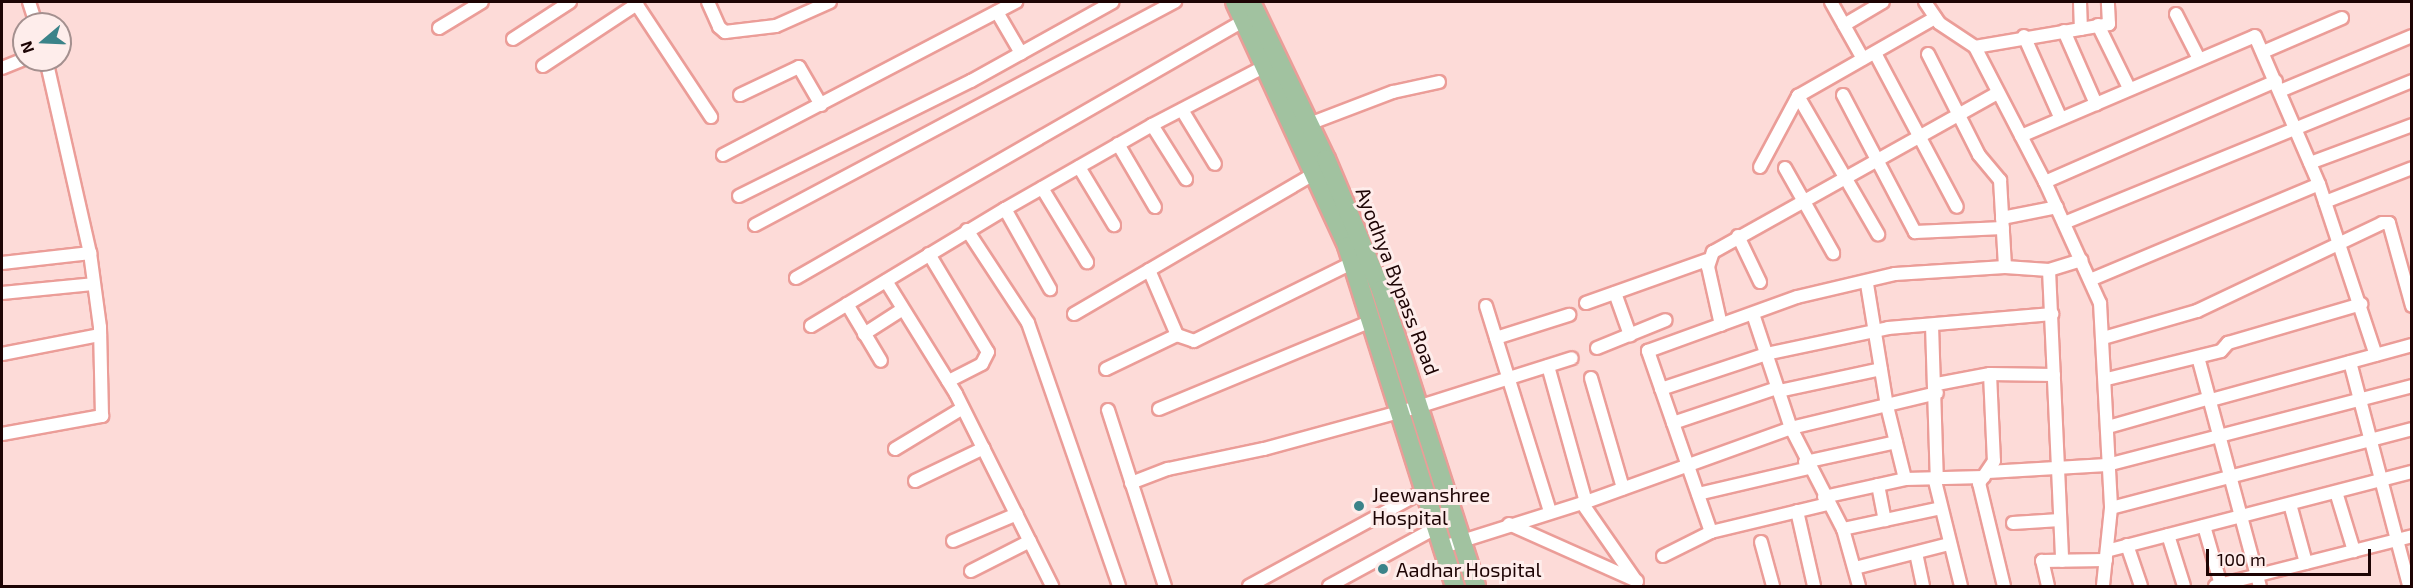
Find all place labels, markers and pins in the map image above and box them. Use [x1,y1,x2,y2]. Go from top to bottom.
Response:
place label: Jeewanshree Hospital [1372,482,1490,529]
marker: Jeewanshree Hospital [1350,497,1368,515]
place label: Aadhar Hospital [1396,557,1542,581]
marker: Aadhar Hospital [1374,560,1392,578]

